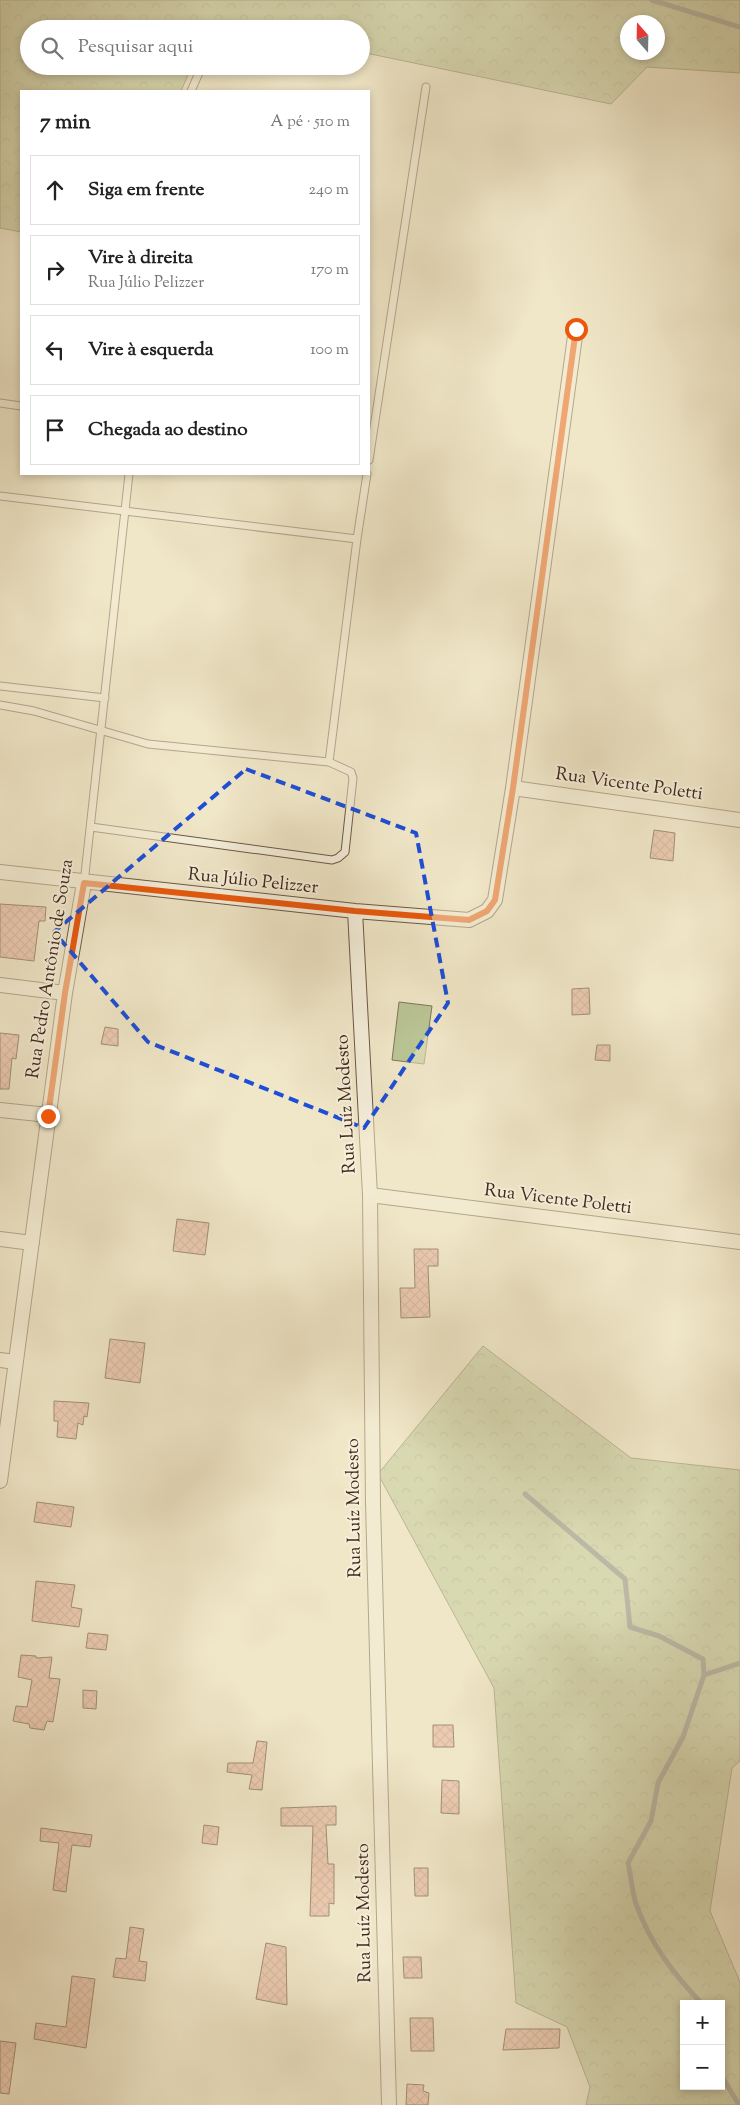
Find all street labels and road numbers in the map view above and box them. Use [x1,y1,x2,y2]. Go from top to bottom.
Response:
street label: Rua Vicente Poletti [554,762,704,808]
street label: Rua Pedro Antônio de Souza [21,857,81,1081]
street label: Rua Júlio Pelizzer [187,862,320,902]
street label: Rua Luíz Modesto [330,1034,364,1174]
street label: Rua Vicente Poletti [483,1178,633,1222]
street label: Rua Luíz Modesto [341,1438,369,1578]
street label: Rua Luíz Modesto [351,1843,379,1983]

